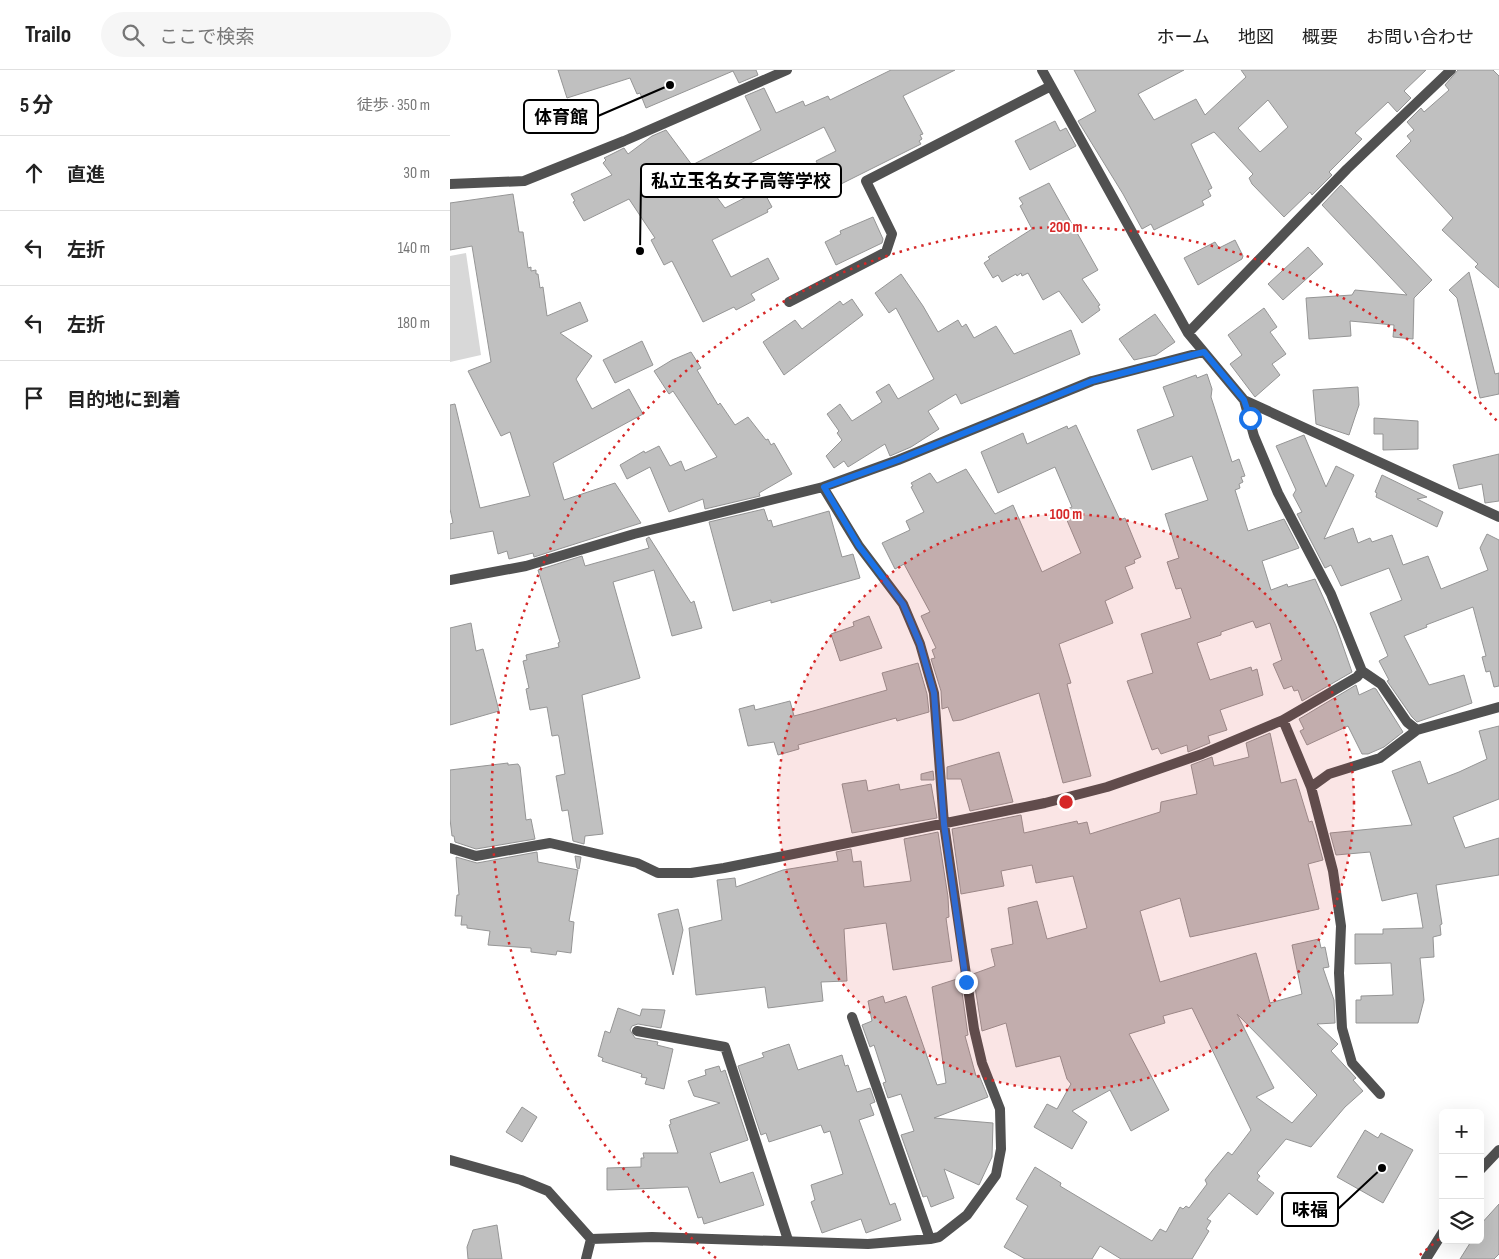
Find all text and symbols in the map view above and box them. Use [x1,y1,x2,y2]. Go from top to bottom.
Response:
search box [101,12,451,57]
text: Trailo [25,20,71,49]
icon: search [119,21,147,49]
text: ここで検索 [159,26,254,49]
text: ホーム [1157,27,1210,48]
text: 地図 [1238,27,1274,48]
text: 概要 [1302,27,1338,48]
text: お問い合わせ [1366,27,1474,48]
text: 5 分 [20,93,54,118]
text: 徒歩 · 350 m [357,96,430,115]
callout: 体育館 [524,100,598,133]
text: 体育館 [534,107,588,128]
icon: ahead [20,159,48,187]
text: 直進 [67,164,105,187]
text: 30 m [403,164,430,183]
callout: 私立玉名女子高等学校 [641,164,841,197]
text: 私立玉名女子高等学校 [651,171,831,192]
text: 200 m [1049,218,1083,237]
icon: left [20,234,48,262]
text: 左折 [67,239,105,262]
text: 140 m [398,239,430,258]
icon: left [20,309,48,337]
text: 左折 [67,314,105,337]
text: 180 m [397,314,430,333]
icon: arrive [20,384,48,412]
text: 目的地に到着 [67,389,181,412]
route start [1239,407,1262,430]
text: 100 m [1050,505,1082,524]
centre of rings [1057,793,1075,811]
route end [955,971,978,994]
map controls [1439,1109,1484,1244]
button: + [1439,1109,1484,1154]
button: − [1439,1154,1484,1199]
callout: 味福 [1282,1193,1338,1226]
button: layers [1439,1199,1484,1244]
text: 味福 [1292,1200,1328,1221]

